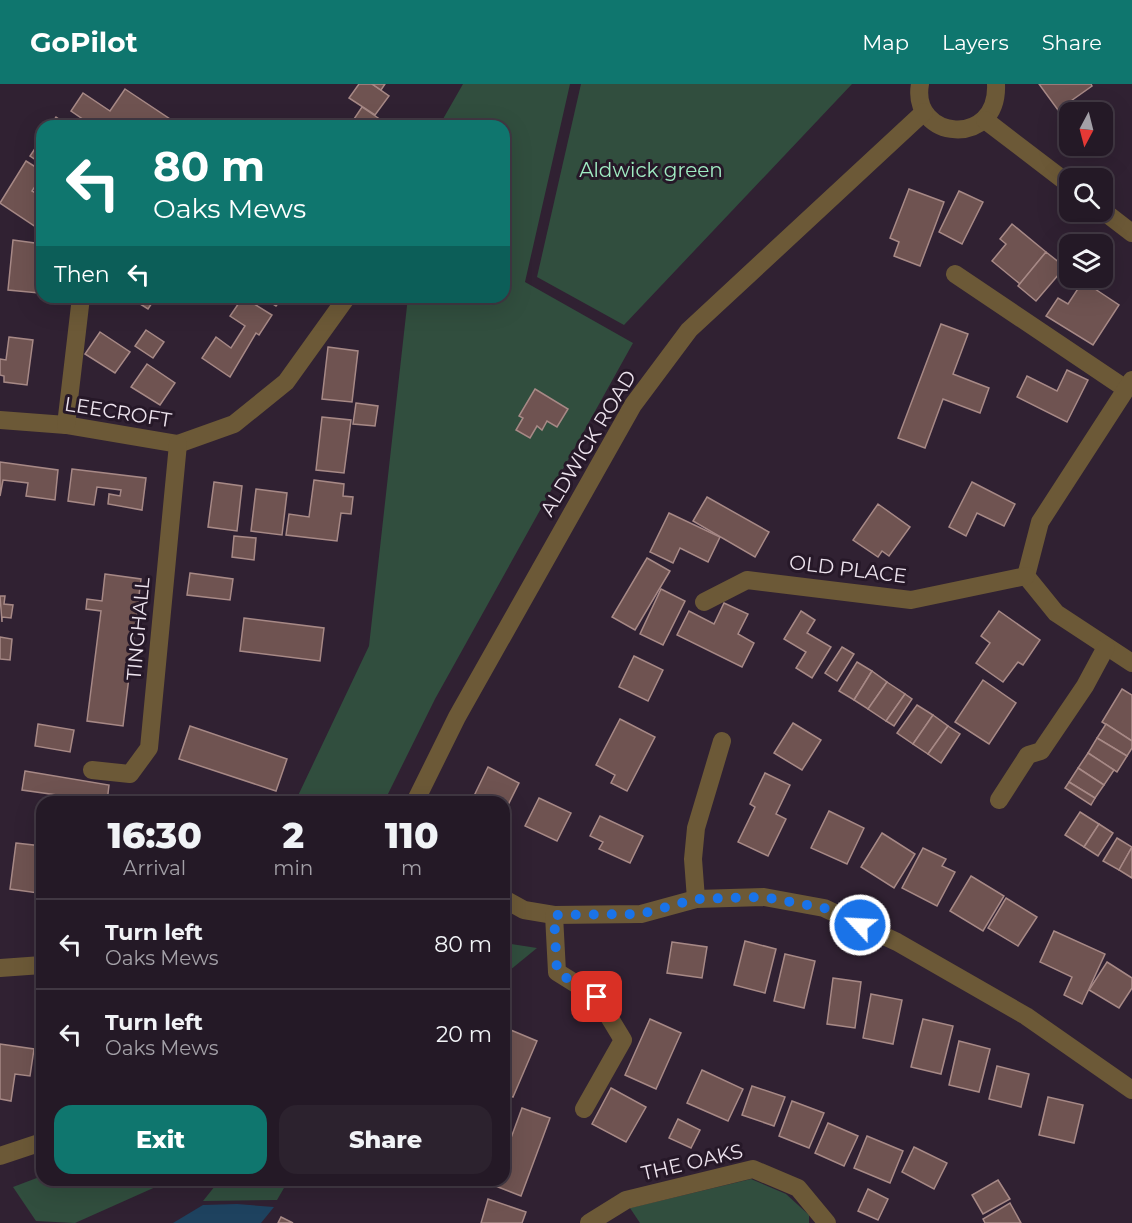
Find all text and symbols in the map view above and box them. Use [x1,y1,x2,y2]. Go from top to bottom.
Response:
text: GoPilot [30,25,138,59]
text: Map [862,30,909,55]
text: Layers [942,30,1009,55]
text: Share [1042,30,1102,55]
north arrow [1059,102,1113,156]
map controls [1059,102,1113,288]
text: 80 m [153,140,265,192]
icon: left [54,144,132,222]
park label: Aldwick green [579,158,723,182]
button: search [1059,168,1113,222]
text: Oaks Mews [153,192,306,225]
button: layers [1059,234,1113,288]
icon: left [122,258,155,291]
text: Then [54,261,110,288]
street label: ALDWICK ROAD [535,366,641,520]
street label: LEECROFT [63,392,174,432]
street label: OLD PLACE [788,550,908,588]
street label: TINGHALL [122,576,154,682]
text: 16:30 [107,813,202,857]
text: 2 [283,813,304,857]
text: 110 [385,813,439,857]
text: Arrival [123,856,186,880]
text: min [273,856,313,880]
text: m [401,856,422,880]
position arrow [828,893,892,957]
text: Turn left [105,919,203,946]
icon: left [54,928,87,961]
text: 80 m [434,931,492,958]
text: Oaks Mews [105,946,218,970]
pin [571,971,622,1022]
icon: arrive [580,980,613,1013]
text: Turn left [105,1009,203,1036]
icon: left [54,1018,87,1051]
text: 20 m [436,1021,492,1048]
text: Oaks Mews [105,1036,218,1060]
button: Exit [54,1105,267,1174]
button: Share [279,1105,492,1174]
street label: THE OAKS [639,1139,745,1185]

